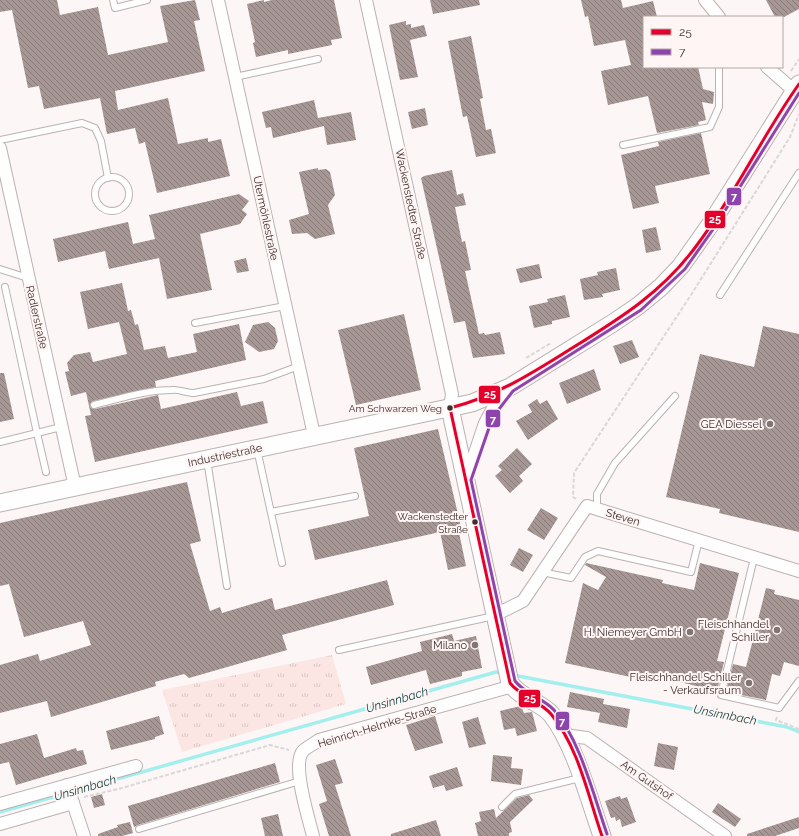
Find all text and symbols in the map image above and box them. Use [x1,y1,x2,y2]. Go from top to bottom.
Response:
legend [643,16,783,68]
text: 25 [679,25,692,39]
text: 7 [679,45,686,59]
street label: Wackenstedter Straße [392,148,429,261]
street label: Utermöhlestraße [250,175,281,262]
line badge: 7 [726,187,742,206]
text: 7 [731,190,738,203]
line badge: 25 [704,210,726,229]
text: 25 [709,213,721,226]
street label: Radlerstraße [23,284,50,351]
line badge: 25 [478,385,501,404]
text: 25 [484,388,496,401]
place label: Am Schwarzen Weg [349,403,442,414]
marker: Am Schwarzen Weg [445,403,455,413]
line badge: 7 [485,409,501,428]
text: 7 [490,413,497,426]
place label: GEA Diessel [701,418,762,431]
marker: GEA Diessel [765,419,775,429]
street label: Industriestraße [187,441,264,470]
street label: Steven [604,506,641,529]
place label: Wackenstedter Straße [398,511,468,535]
marker: Wackenstedter Straße [470,517,480,527]
place label: Fleischhandel Schiller [698,618,769,644]
marker: Fleischhandel Schiller [772,625,782,635]
place label: H. Niemeyer GmbH [584,626,682,639]
marker: H. Niemeyer GmbH [685,627,695,637]
place label: Milano [433,639,467,652]
marker: Milano [470,640,480,650]
place label: Fleischhandel Schiller - Verkaufsraum [629,671,741,697]
marker: Fleischhandel Schiller - Verkaufsraum [744,678,754,688]
water label: Unsinnbach [364,684,430,716]
line badge: 25 [518,689,541,708]
text: 25 [524,692,536,705]
street label: Heinrich-Helmke-Straße [316,702,439,751]
water label: Unsinnbach [692,702,758,728]
line badge: 7 [555,711,570,731]
text: 7 [559,715,566,728]
street label: Am Gutshof [618,758,675,803]
water label: Unsinnbach [52,772,118,804]

